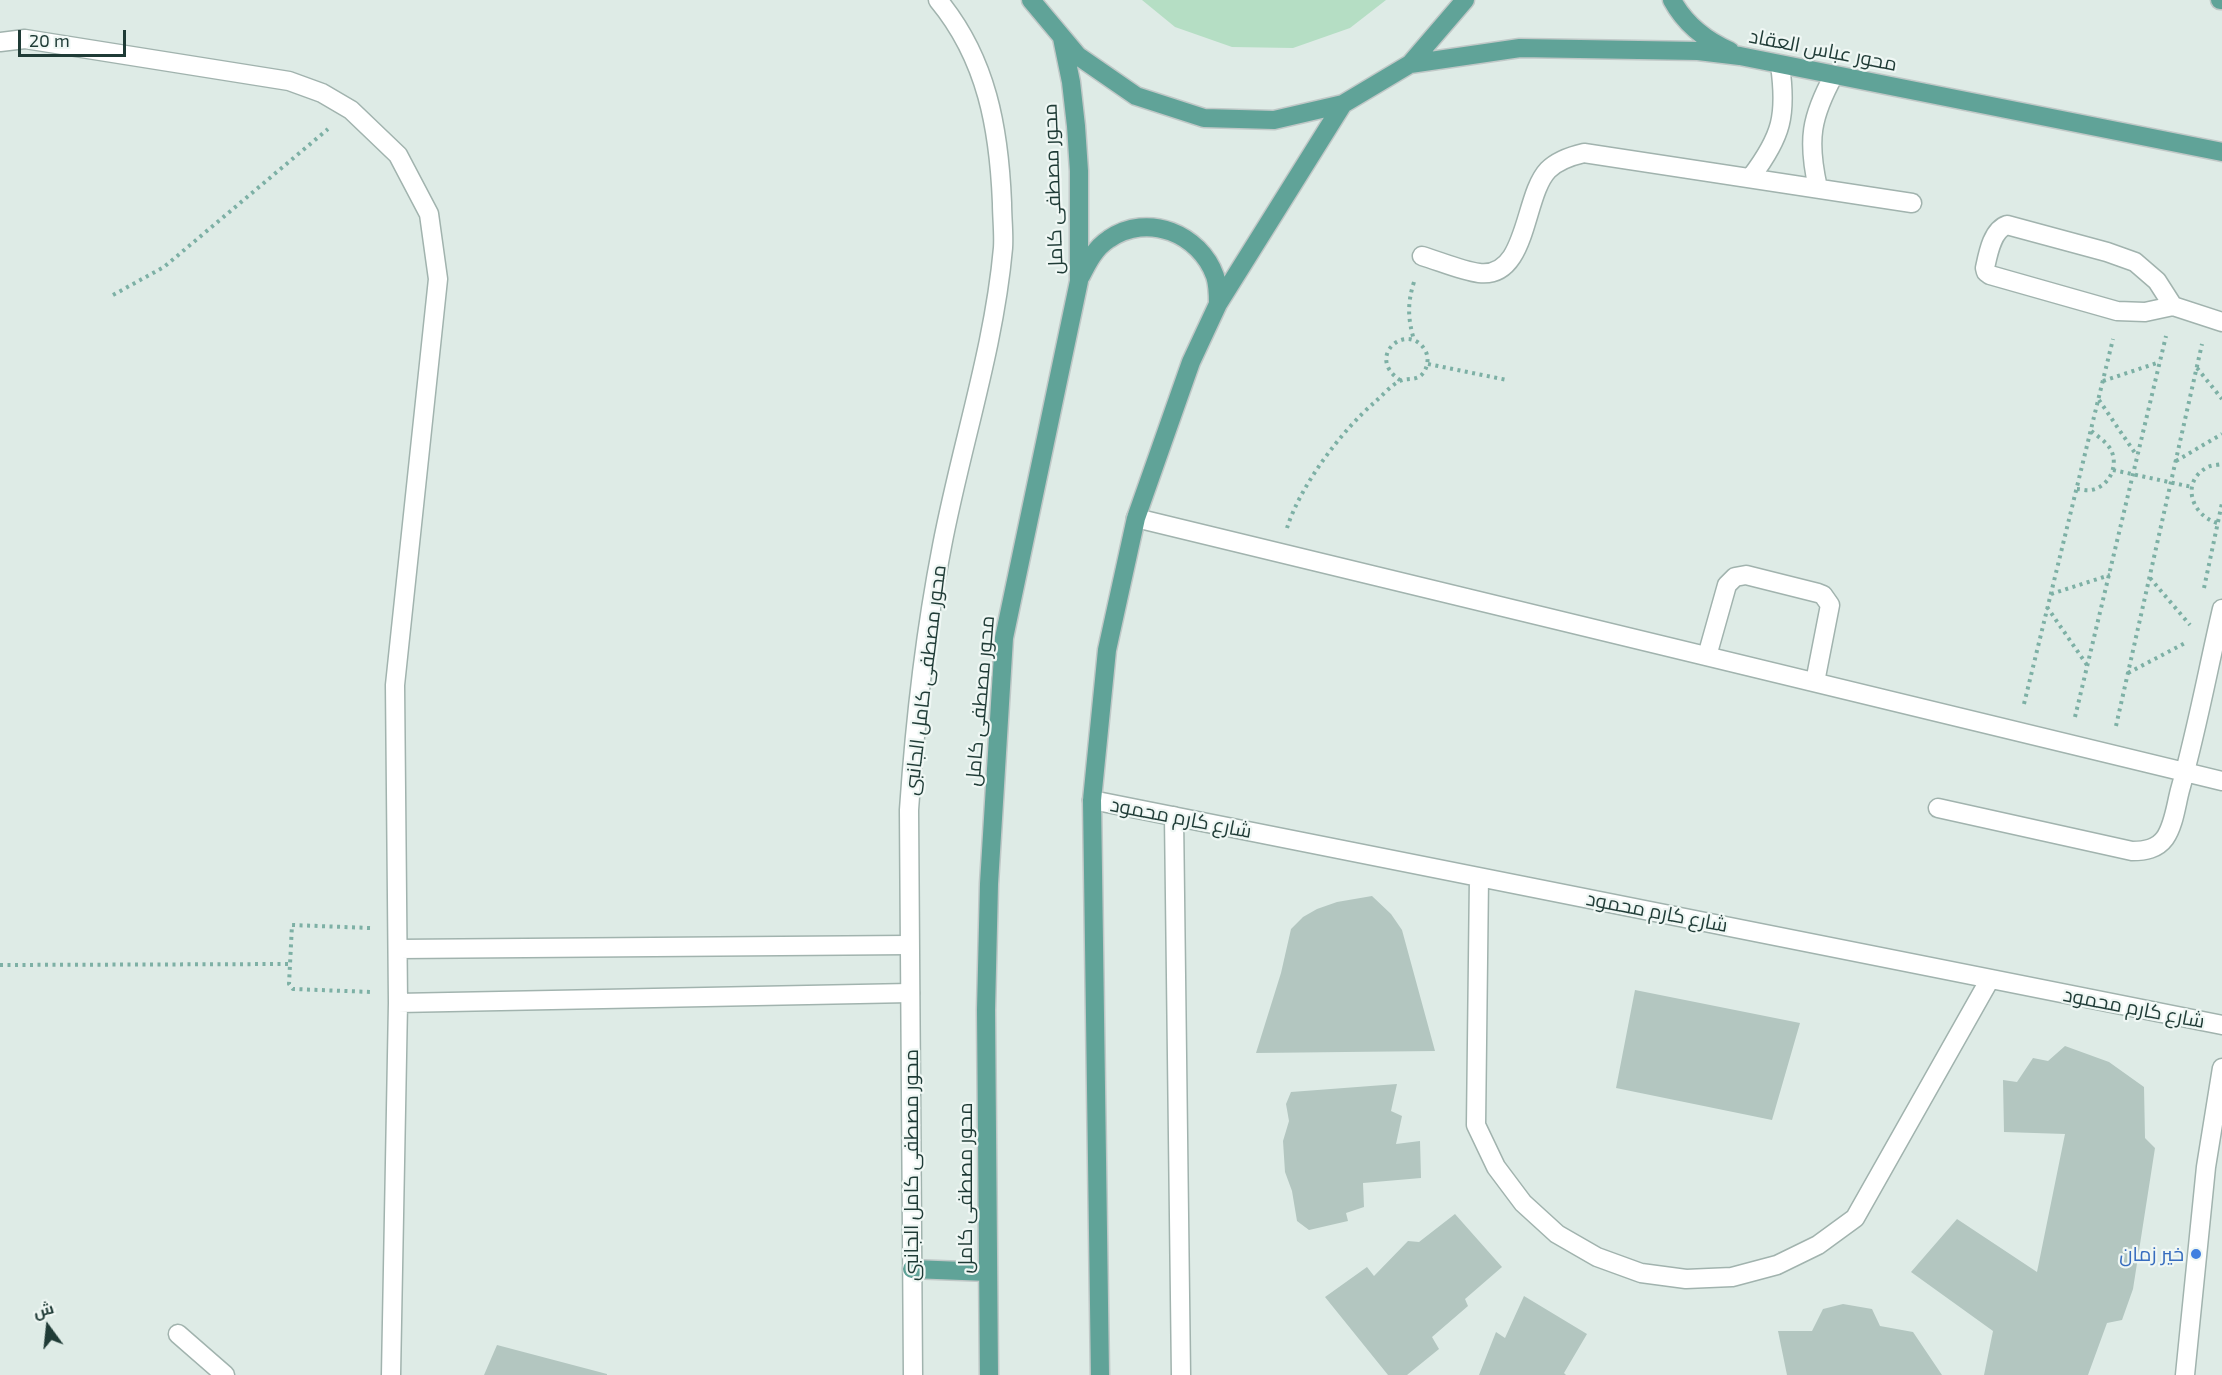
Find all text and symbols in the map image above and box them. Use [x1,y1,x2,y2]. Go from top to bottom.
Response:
scale bar [21,18,129,56]
street label: محور عباس العقاد [1747,24,1899,76]
text: 20 m [29,29,70,51]
street label: محور مصطفى كامل [1038,103,1068,275]
street label: محور مصطفى كامل الجانبى [899,563,951,797]
street label: محور مصطفى كامل [961,615,999,787]
street label: شارع كارم محمود [1108,793,1254,843]
street label: شارع كارم محمود [1584,887,1730,937]
street label: شارع كارم محمود [2061,983,2207,1033]
street label: محور مصطفى كامل الجانبى [899,1049,923,1281]
street label: محور مصطفى كامل [953,1102,977,1274]
place label: خير زمان [2119,1242,2184,1266]
marker: خير زمان [2189,1247,2203,1261]
north arrow [18,1297,78,1357]
text: ش [31,1297,56,1321]

